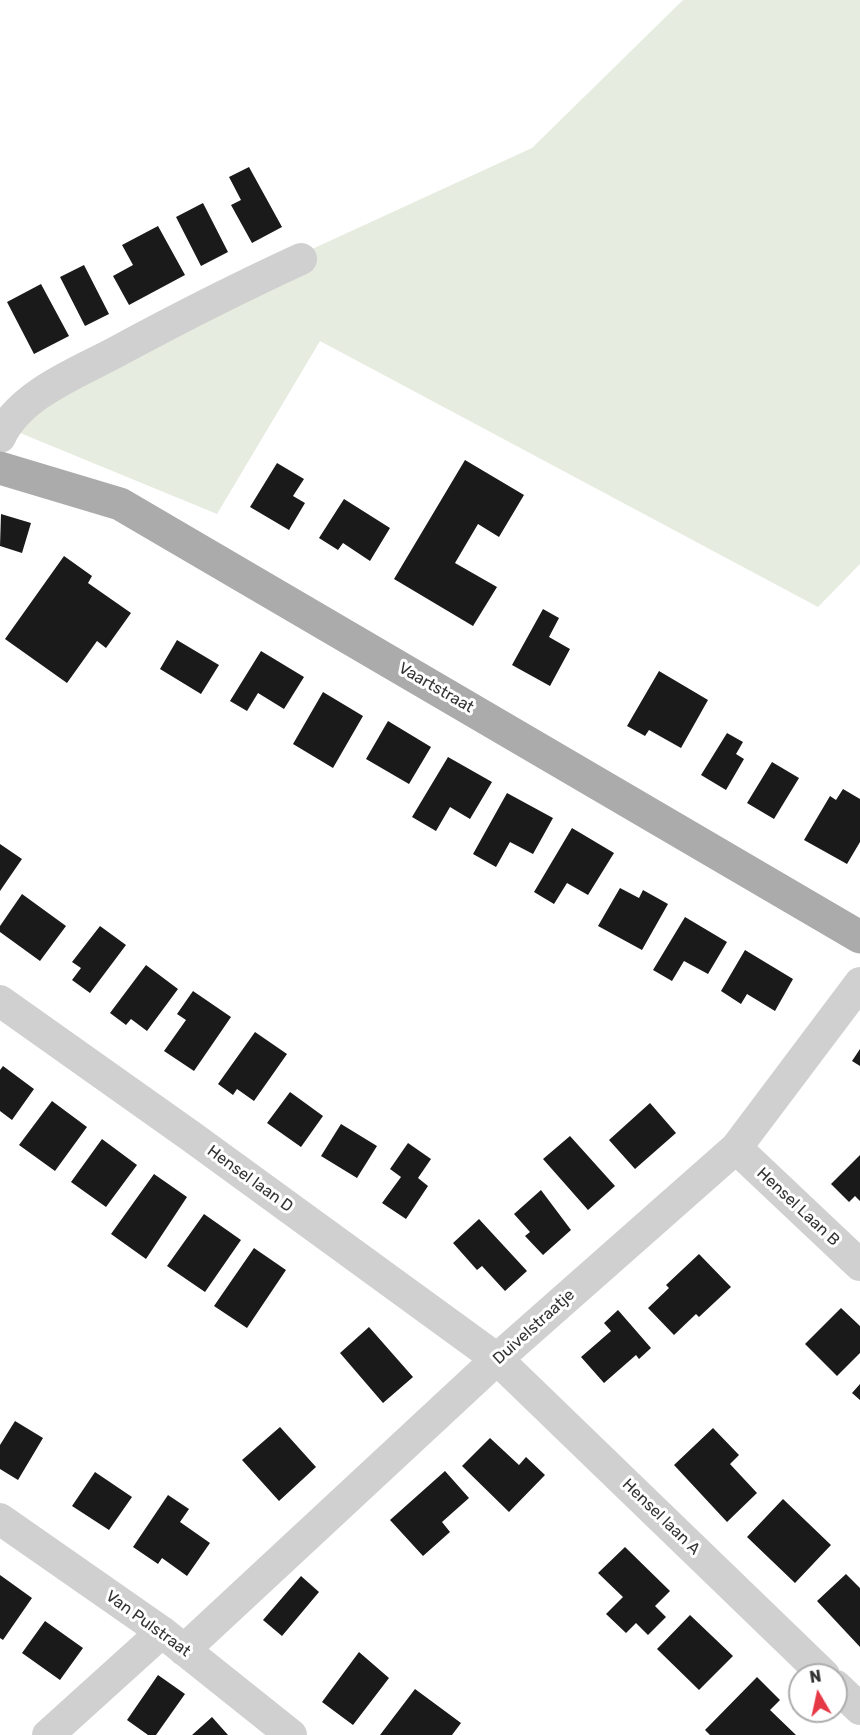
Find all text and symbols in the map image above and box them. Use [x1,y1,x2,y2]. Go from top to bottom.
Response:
street label: Vaartstraat [395,659,477,717]
street label: Hensel laan D [203,1141,297,1217]
street label: Hensel Laan B [753,1164,843,1250]
street label: Duivelstraatje [489,1285,579,1369]
street label: Hensel laan A [618,1475,704,1559]
street label: Van Pulstraat [102,1587,194,1661]
north arrow [788,1663,848,1723]
text: N [808,1666,823,1687]

